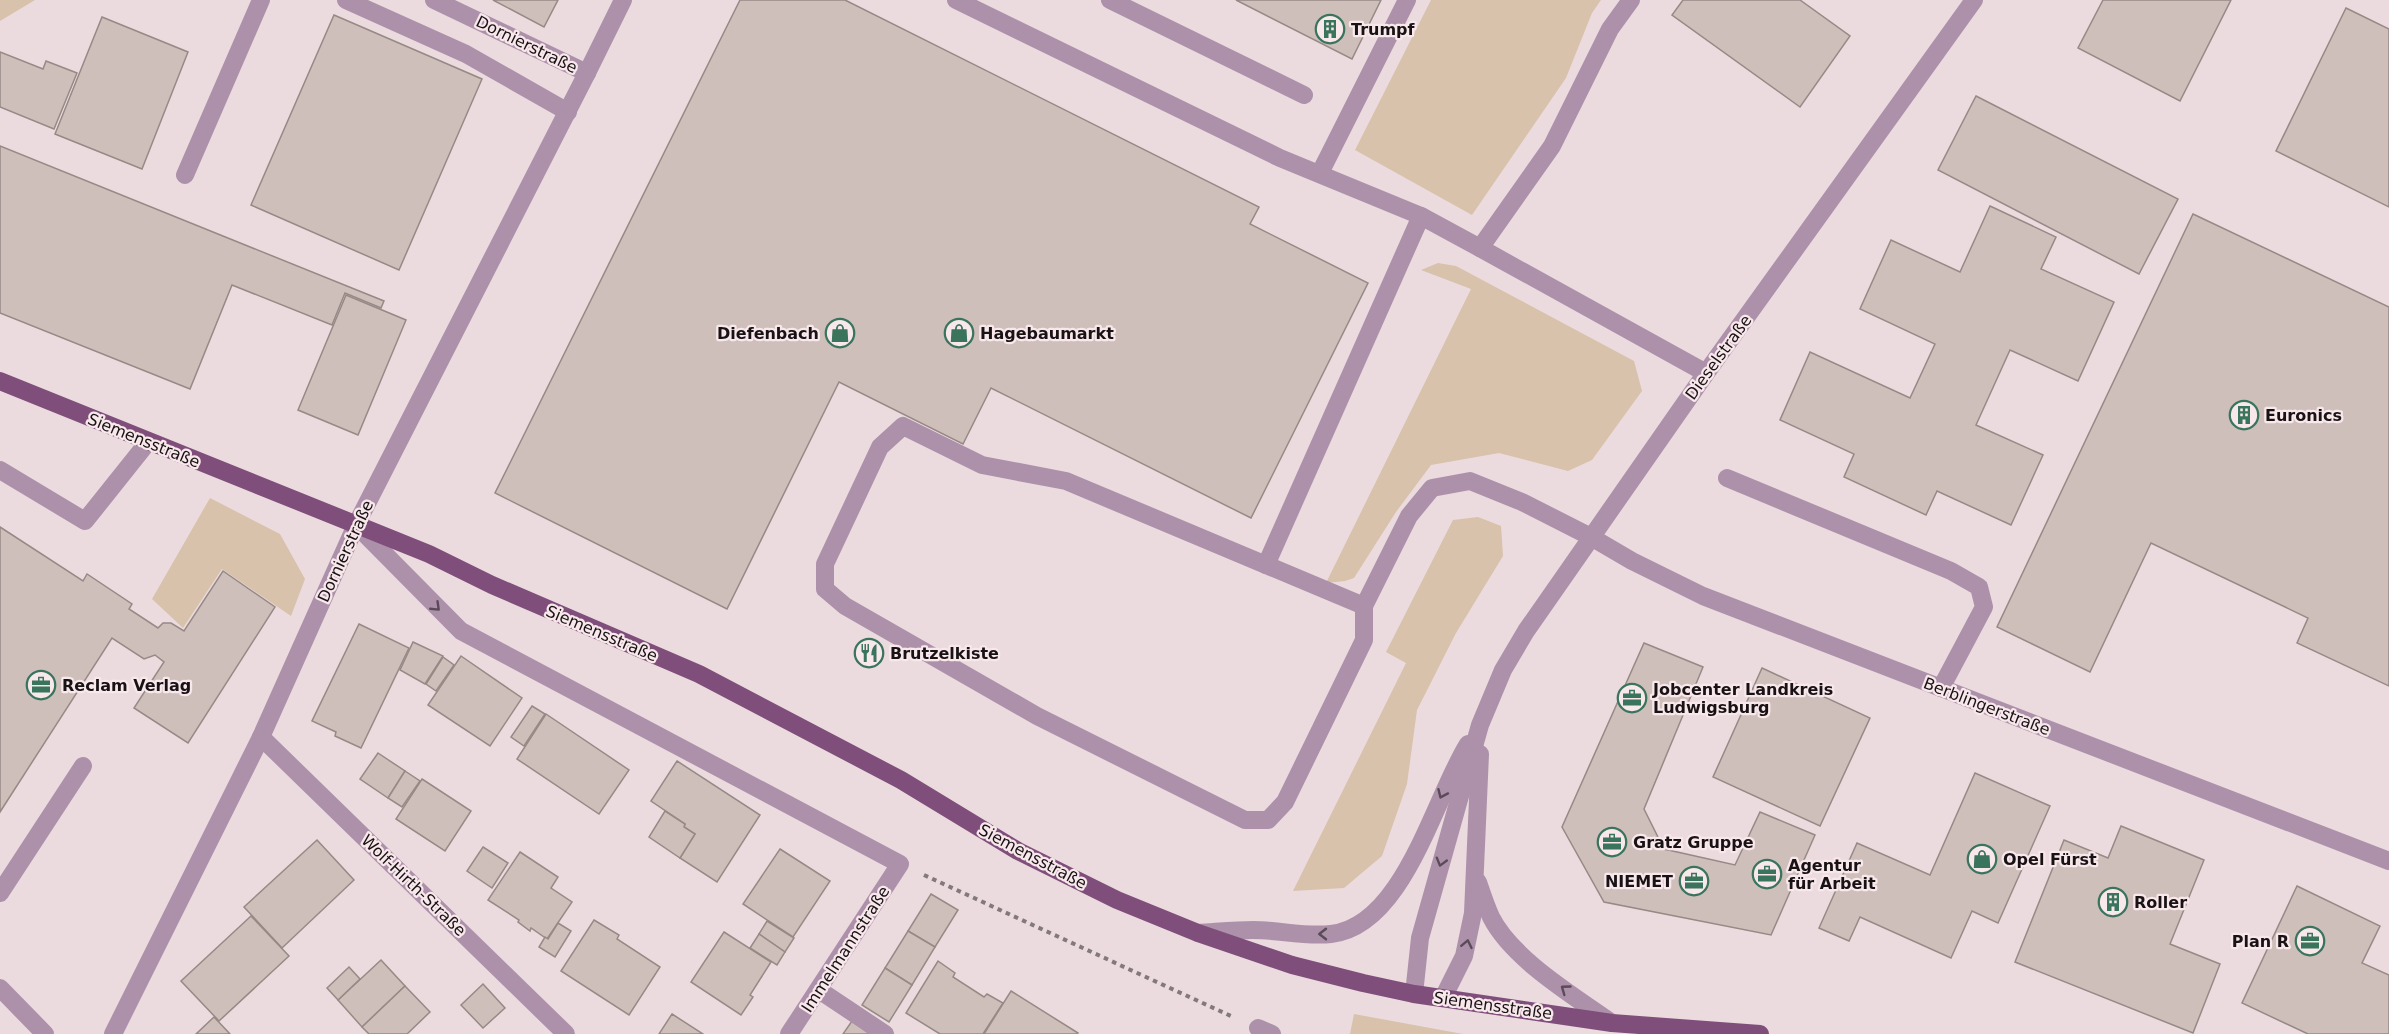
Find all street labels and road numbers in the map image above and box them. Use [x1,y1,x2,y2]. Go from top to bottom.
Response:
street label: Dornierstraße [473,12,581,77]
street label: Dieselstraße [1681,311,1756,403]
street label: Siemensstraße [85,409,203,472]
street label: Dornierstraße [314,497,377,605]
street label: Siemensstraße [543,601,660,666]
street label: Berblingerstraße [1921,674,2053,739]
street label: Siemensstraße [976,820,1090,893]
street label: Wolf-Hirth-Straße [358,831,470,940]
street label: Immelmannstraße [797,883,893,1016]
street label: Siemensstraße [1433,988,1553,1023]

